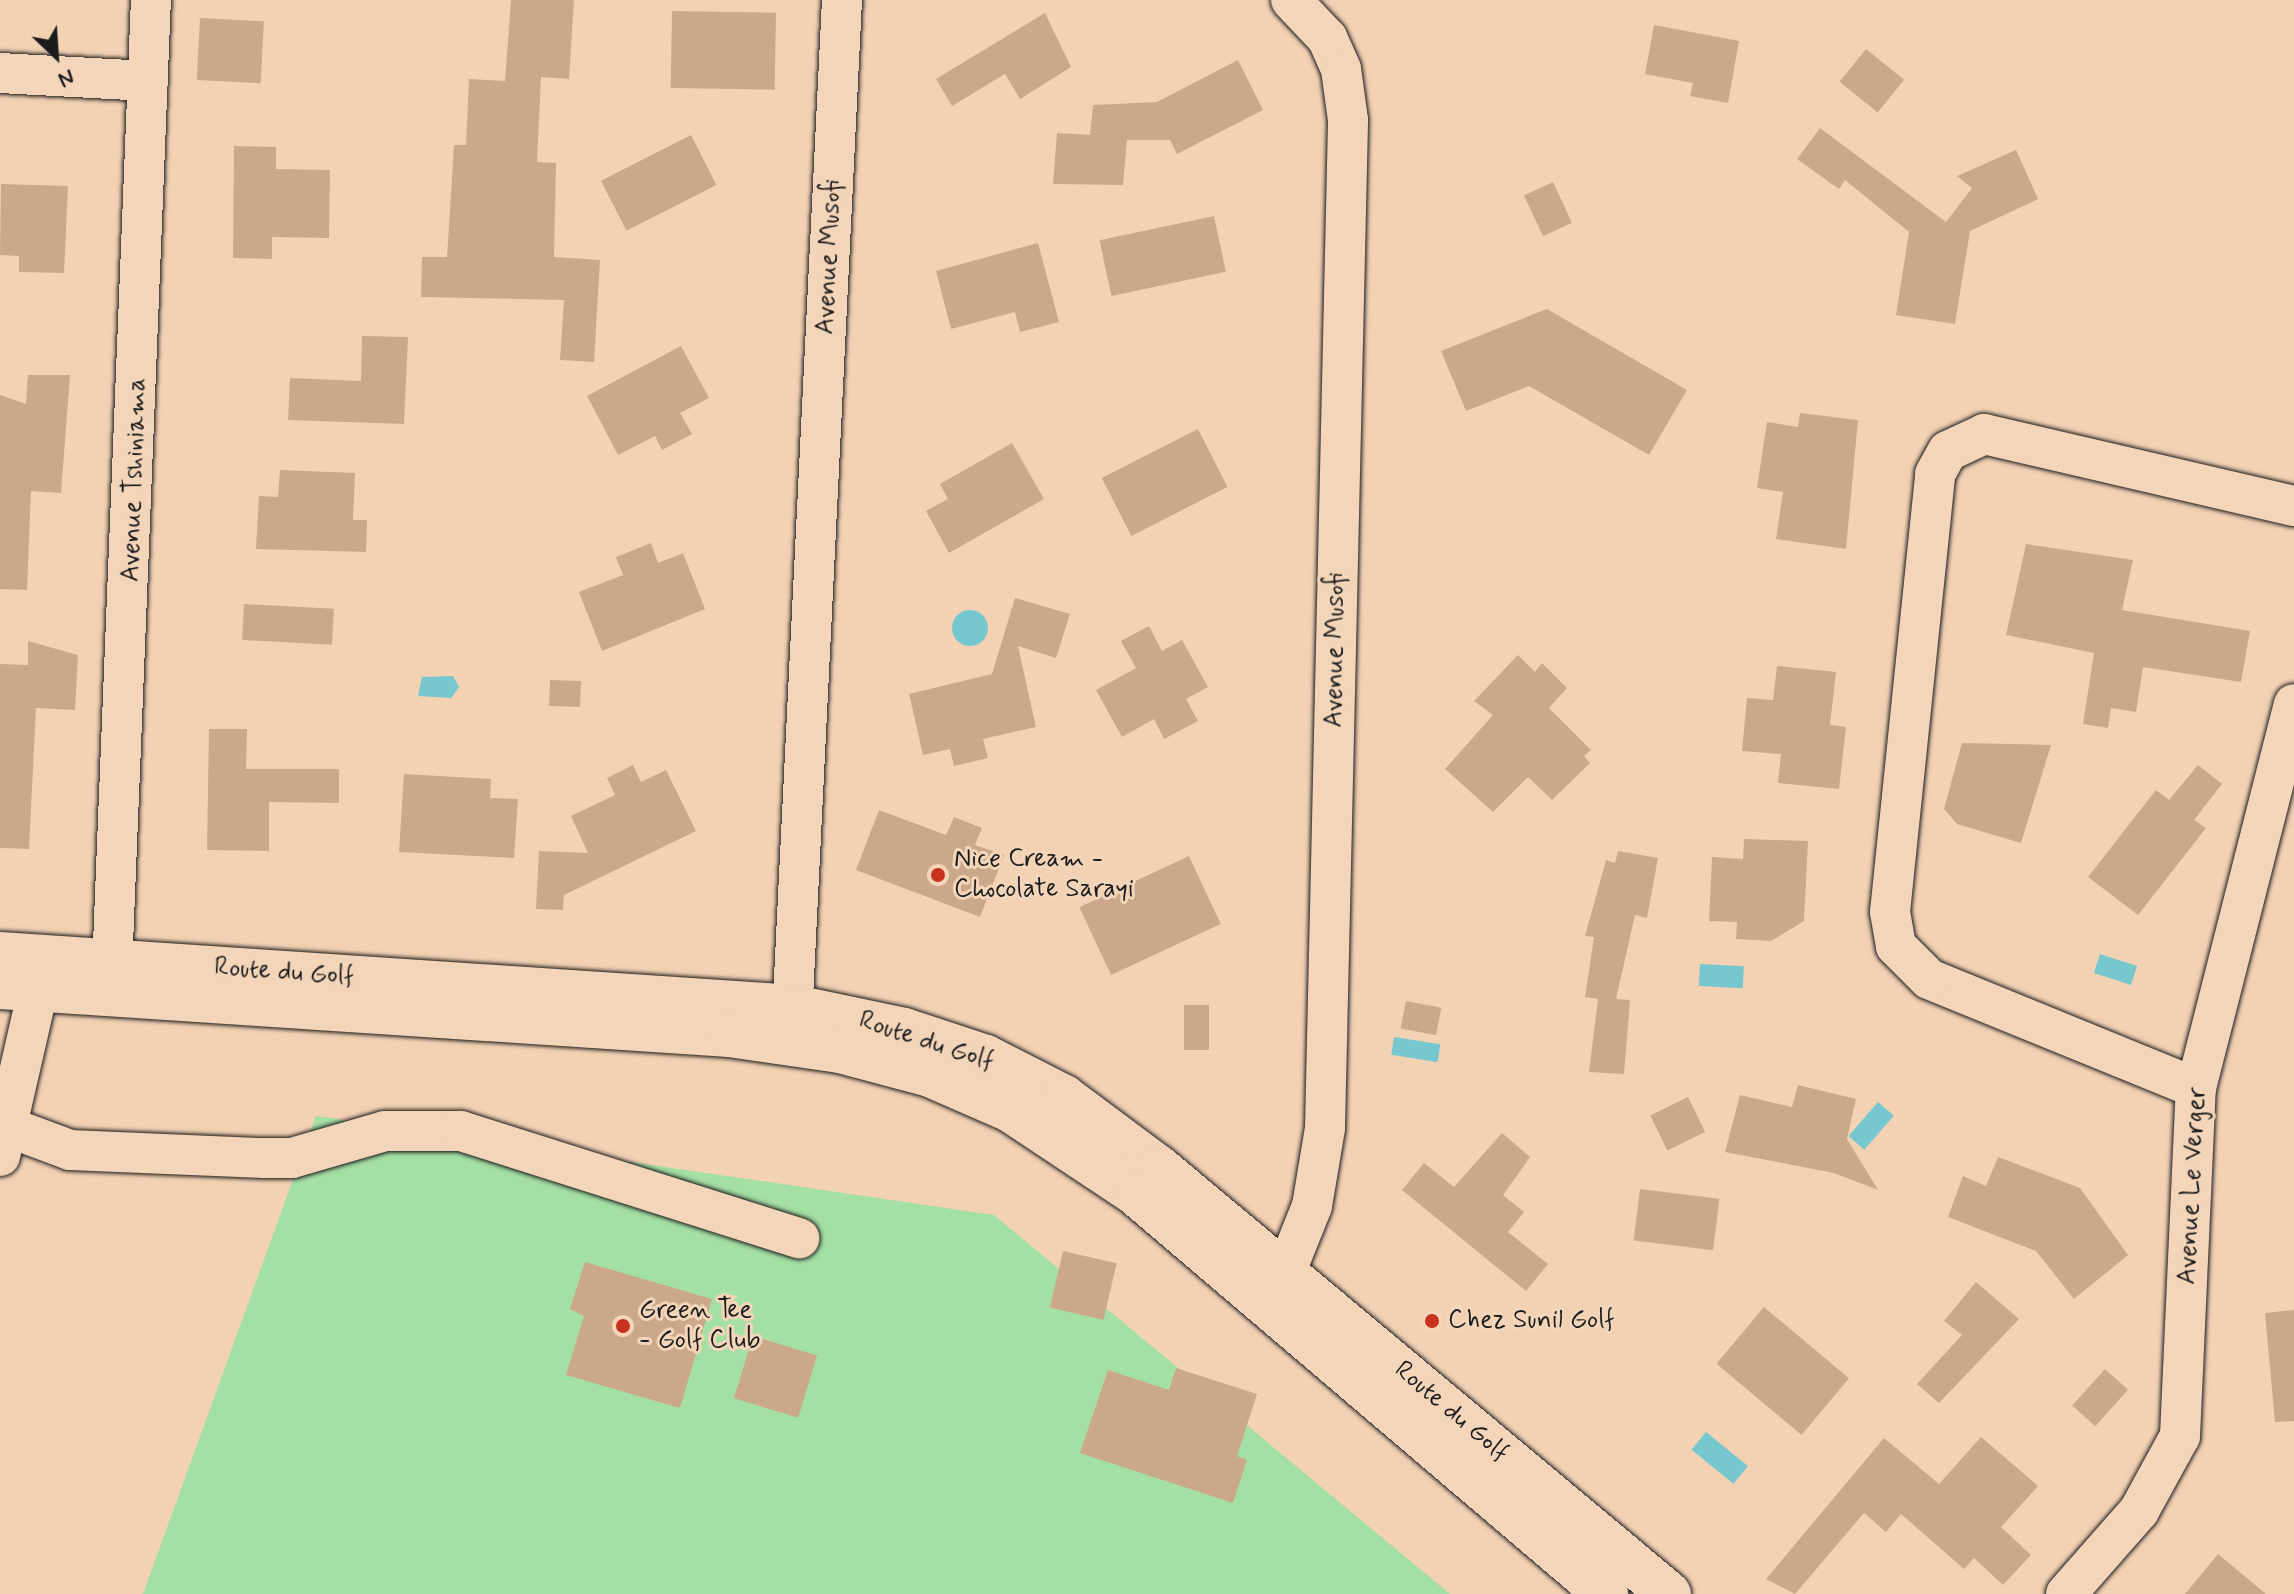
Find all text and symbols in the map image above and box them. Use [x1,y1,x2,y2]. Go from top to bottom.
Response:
north arrow [16,16,96,96]
text: N [54,62,79,94]
street label: Avenue Musofi [810,177,850,337]
street label: Avenue Tshiniama [116,377,154,583]
street label: Avenue Musofi [1319,570,1353,730]
place label: Nice Cream - Chocolate Sarayi [954,844,1134,906]
marker: Nice Cream - Chocolate Sarayi [929,866,947,884]
street label: Route du Golf [214,953,354,993]
street label: Route du Golf [855,1006,997,1078]
street label: Avenue Le Verger [2172,1086,2214,1286]
place label: Green Tee - Golf Club [639,1295,760,1356]
place label: Chez Sunil Golf [1448,1305,1617,1337]
marker: Chez Sunil Golf [1423,1312,1441,1330]
marker: Green Tee - Golf Club [614,1317,632,1335]
street label: Route du Golf [1388,1355,1514,1469]

